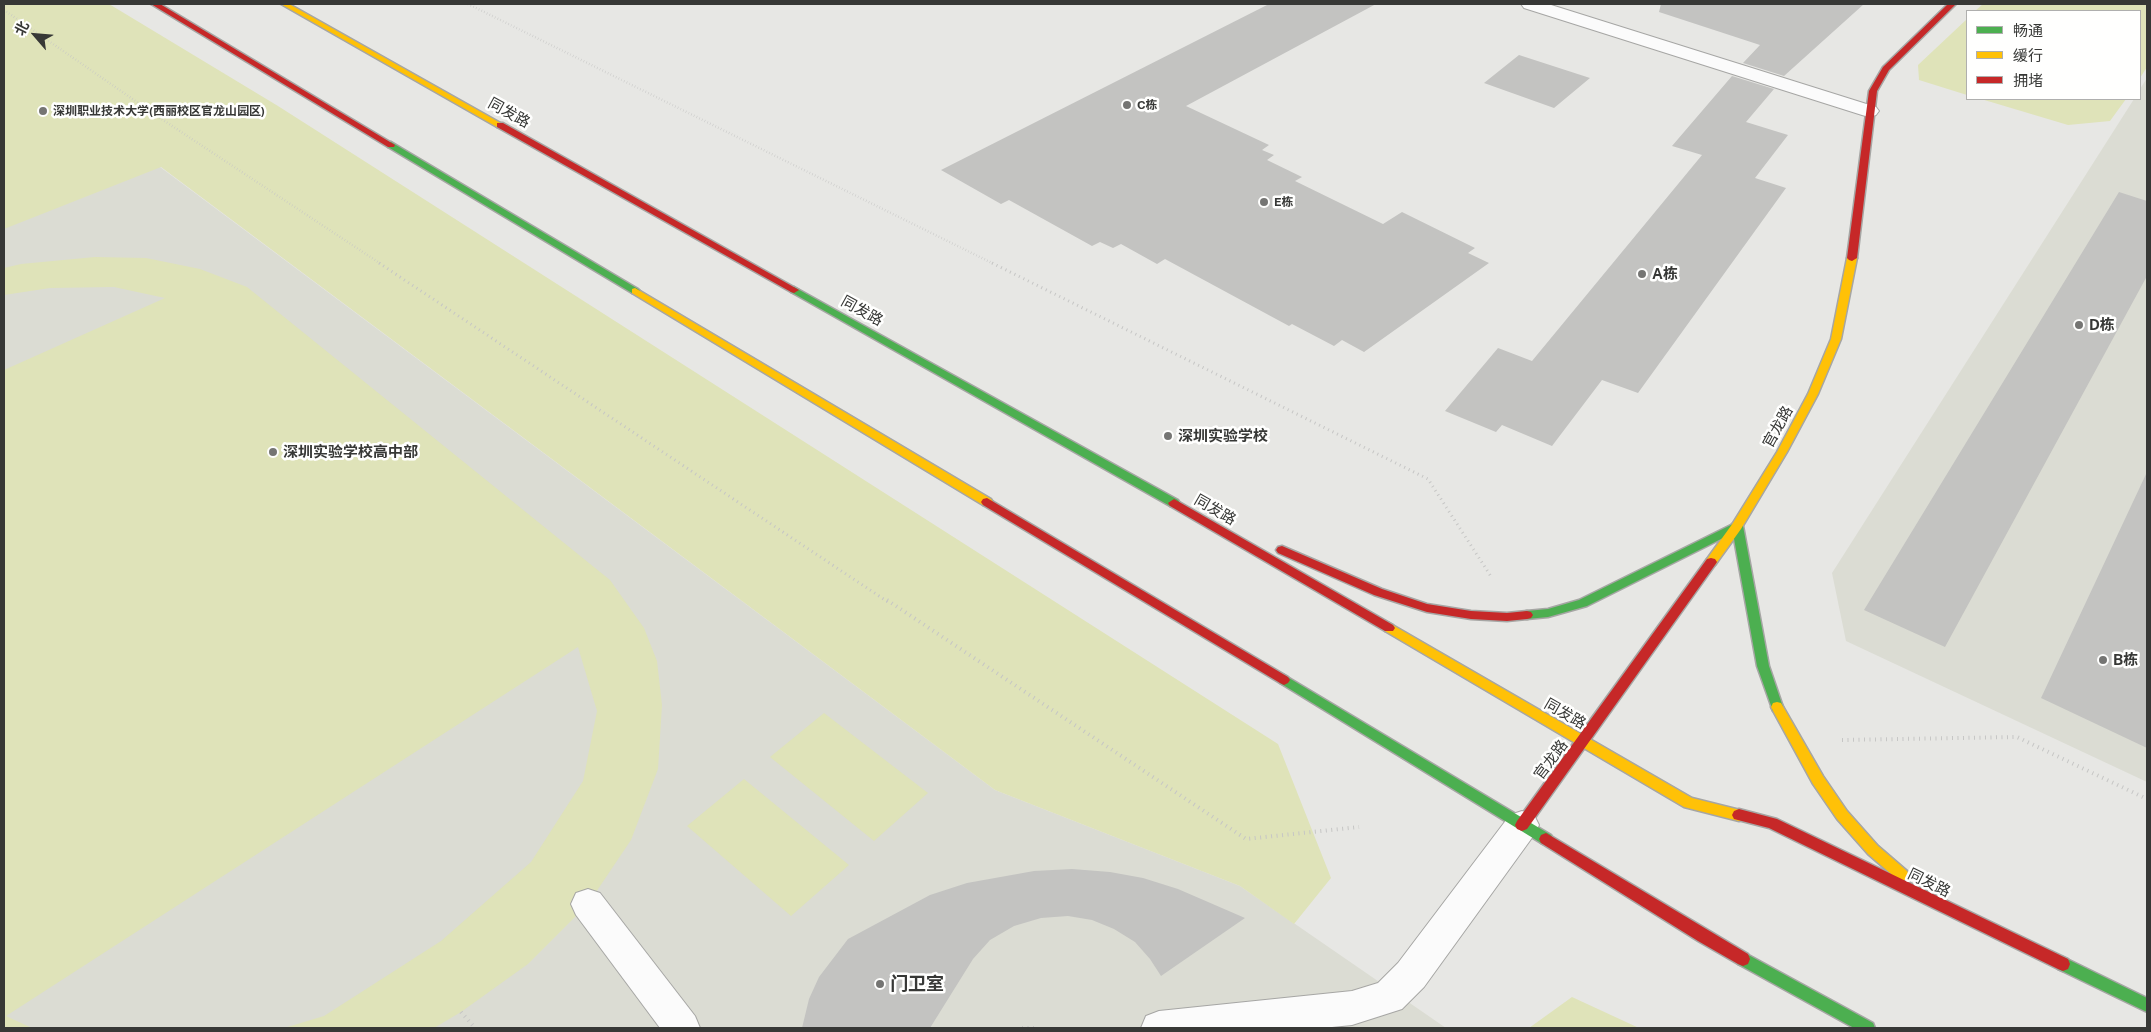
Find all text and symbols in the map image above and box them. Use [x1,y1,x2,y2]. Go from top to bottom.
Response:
north arrow [10,10,60,60]
legend [1966,10,2141,100]
text: 北 [11,18,32,38]
text: 畅通 [2013,22,2043,39]
text: 缓行 [2013,47,2043,64]
text: 拥堵 [2013,72,2043,89]
street label: 同发路 [485,94,533,132]
place label: C栋 [1137,98,1158,112]
marker: C栋 [1121,99,1133,111]
place label: 深圳职业技术大学(西丽校区官龙山园区) [53,104,265,118]
marker: 深圳职业技术大学(西丽校区官龙山园区) [37,105,49,117]
place label: E栋 [1274,195,1294,209]
marker: E栋 [1258,196,1270,208]
place label: A栋 [1652,265,1678,283]
marker: A栋 [1636,268,1648,280]
street label: 同发路 [838,292,886,330]
place label: D栋 [2089,316,2115,334]
marker: D栋 [2073,319,2085,331]
street label: 官龙路 [1759,403,1797,451]
place label: 深圳实验学校 [1178,427,1268,445]
marker: 深圳实验学校 [1162,430,1174,442]
place label: 深圳实验学校高中部 [283,443,418,461]
marker: 深圳实验学校高中部 [267,446,279,458]
street label: 同发路 [1191,491,1239,529]
place label: B栋 [2113,651,2138,669]
marker: B栋 [2097,654,2109,666]
street label: 同发路 [1541,695,1589,733]
street label: 官龙路 [1530,737,1572,783]
street label: 同发路 [1905,865,1953,901]
place label: 门卫室 [890,973,944,995]
marker: 门卫室 [874,978,886,990]

